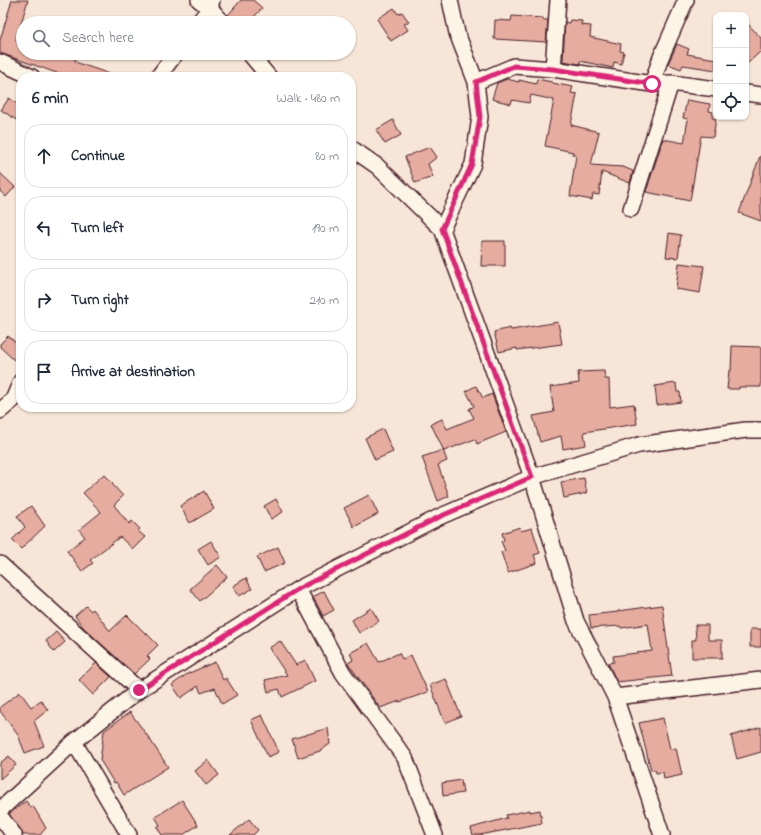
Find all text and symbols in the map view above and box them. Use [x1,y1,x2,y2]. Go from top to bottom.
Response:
map controls [713,12,749,120]
button: + [713,12,749,48]
search box [16,16,356,60]
icon: search [30,27,52,49]
text: Search here [62,27,134,49]
button: − [713,48,749,84]
route start [643,75,661,93]
button: locate [713,84,749,120]
text: 6 min [32,86,68,111]
text: Walk · 480 m [277,89,340,108]
icon: ahead [33,145,55,167]
text: Continue [71,145,125,167]
text: 80 m [315,147,339,166]
icon: left [33,217,55,239]
text: Turn left [71,217,124,239]
text: 190 m [312,219,339,238]
icon: right [33,289,55,311]
text: Turn right [71,289,129,311]
text: 210 m [309,291,339,310]
icon: arrive [33,361,55,383]
text: Arrive at destination [71,361,195,383]
route end [130,681,148,699]

